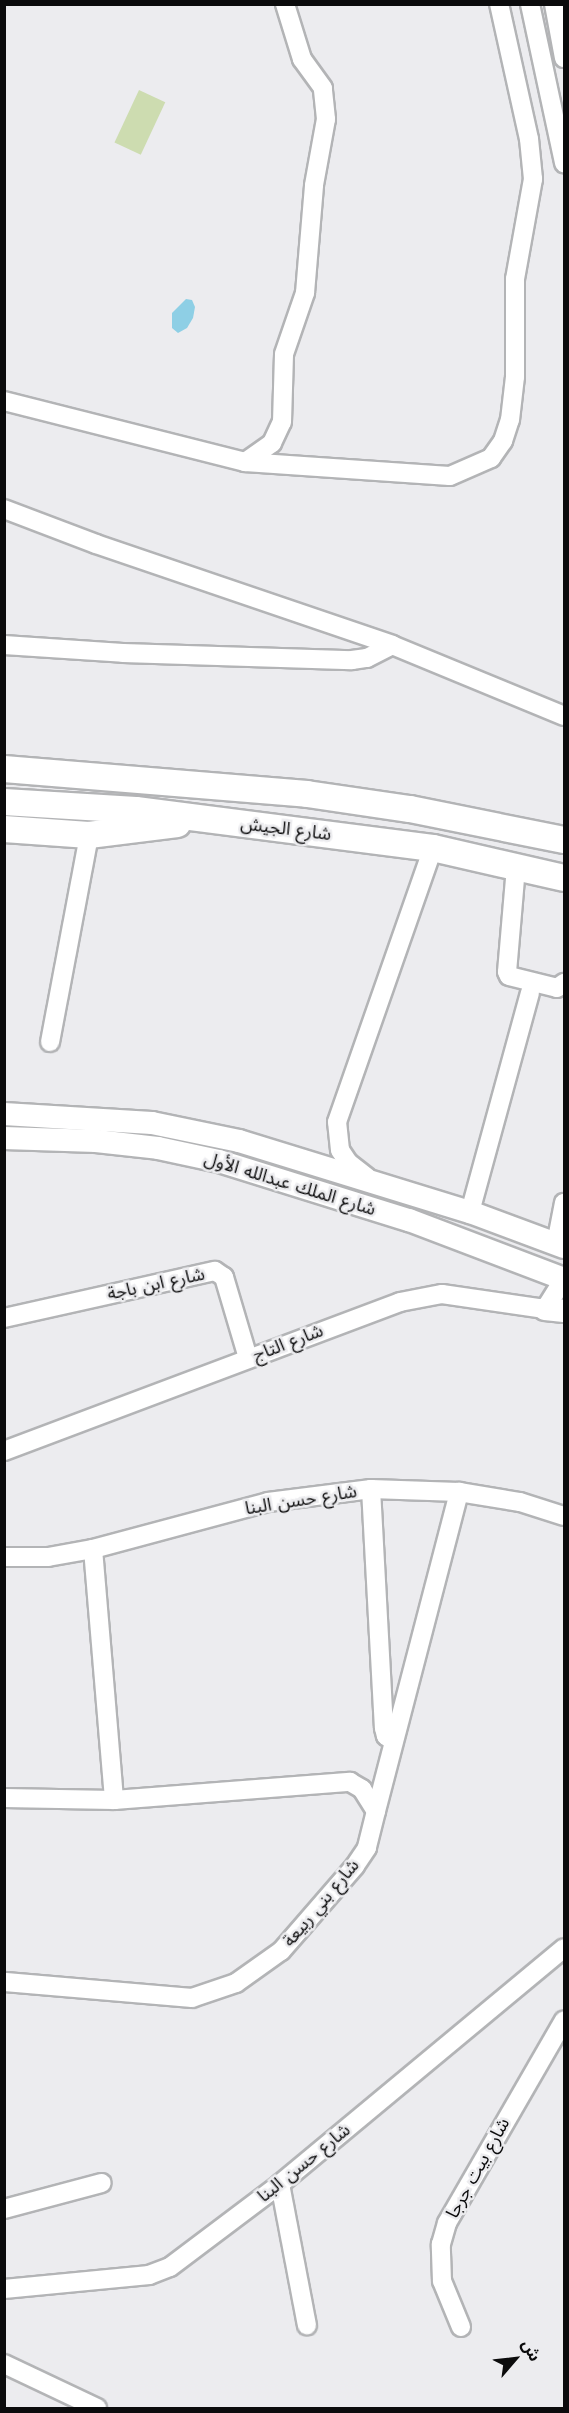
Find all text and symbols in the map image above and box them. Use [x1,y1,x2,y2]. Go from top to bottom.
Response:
street label: شارع الجيش [239,813,333,845]
street label: شارع الملك عبدالله الأول [202,1148,378,1220]
street label: شارع ابن باجة [105,1263,207,1305]
street label: شارع التاج [250,1320,326,1366]
street label: شارع حسن البنا [244,1480,358,1520]
street label: شارع بني ربيعة [278,1855,364,1951]
street label: شارع بيت جرجا [442,2114,514,2222]
street label: شارع حسن البنا [253,2119,355,2207]
north arrow [485,2329,545,2389]
text: ش [518,2336,545,2364]

